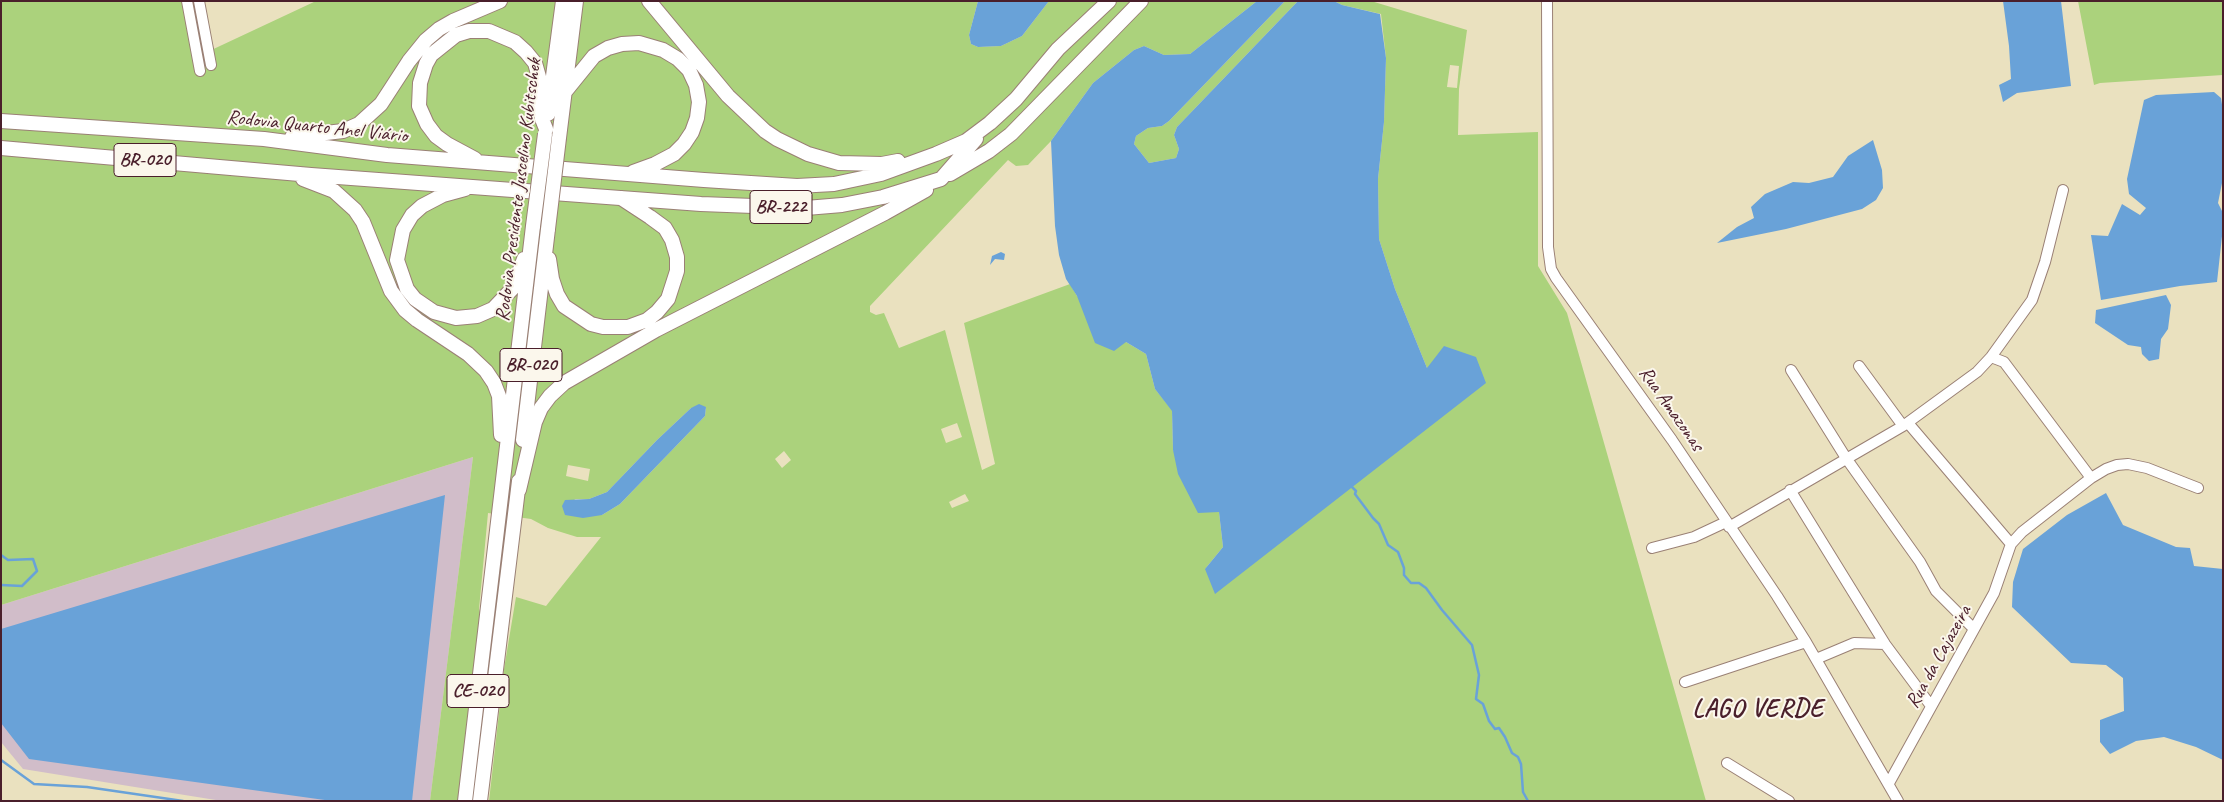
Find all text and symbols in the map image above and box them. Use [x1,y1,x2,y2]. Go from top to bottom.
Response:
street label: Rodovia Presidente Juscelino Kubitschek [491,57,547,323]
street label: Rodovia Quarto Anel Viário [225,106,409,148]
road number: BR-020 [114,144,176,176]
road number: BR-222 [750,190,812,223]
road number: BR-020 [500,348,562,382]
street label: Rua Amazonas [1633,362,1709,456]
street label: Rua da Cajazeira [1901,601,1977,713]
road number: CE-020 [447,674,509,708]
district label: LAGO VERDE [1692,694,1824,724]

